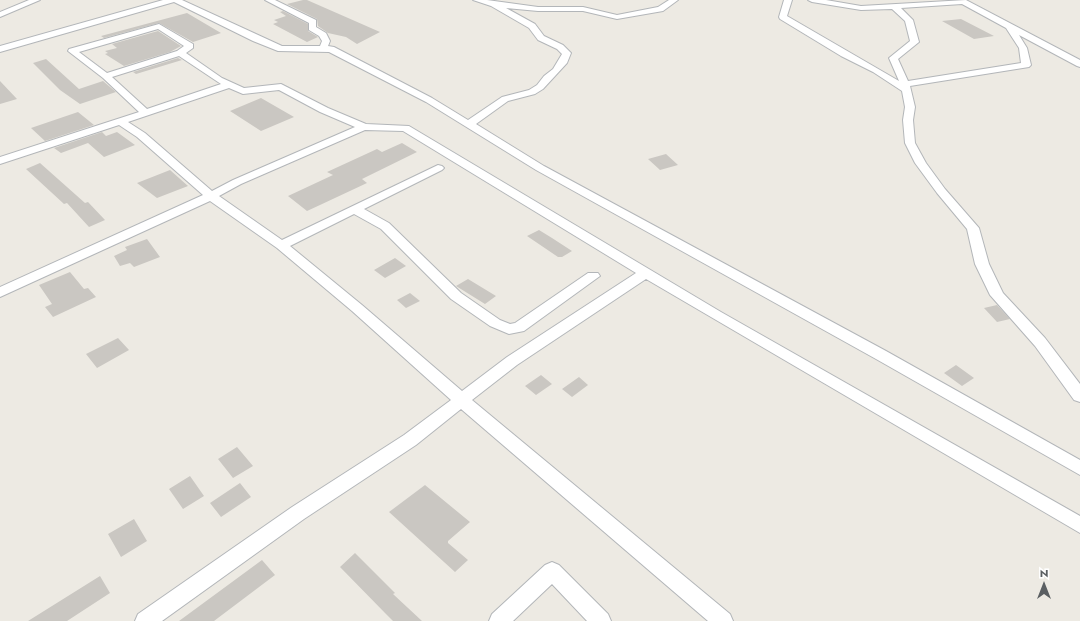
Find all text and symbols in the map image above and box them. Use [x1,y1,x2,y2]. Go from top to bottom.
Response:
north arrow [1024,565,1064,605]
text: N [1040,565,1048,581]

